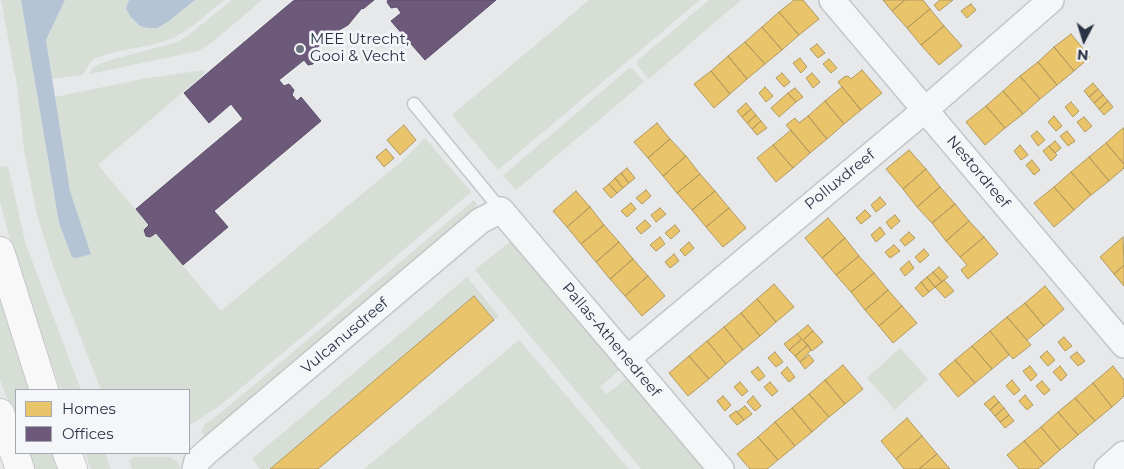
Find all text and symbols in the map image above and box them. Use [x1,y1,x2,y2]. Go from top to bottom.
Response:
north arrow [1059,15,1109,65]
place label: MEE Utrecht, Gooi & Vecht [310,31,409,66]
marker: MEE Utrecht, Gooi & Vecht [294,43,306,55]
text: N [1076,45,1089,64]
street label: Nestordreef [943,132,1013,212]
street label: Polluxdreef [801,146,879,214]
street label: Pallas-Athenedreef [558,279,664,401]
street label: Vulcanusdreef [298,294,392,378]
legend [15,389,190,454]
text: Homes [62,399,116,418]
text: Offices [62,424,114,443]

